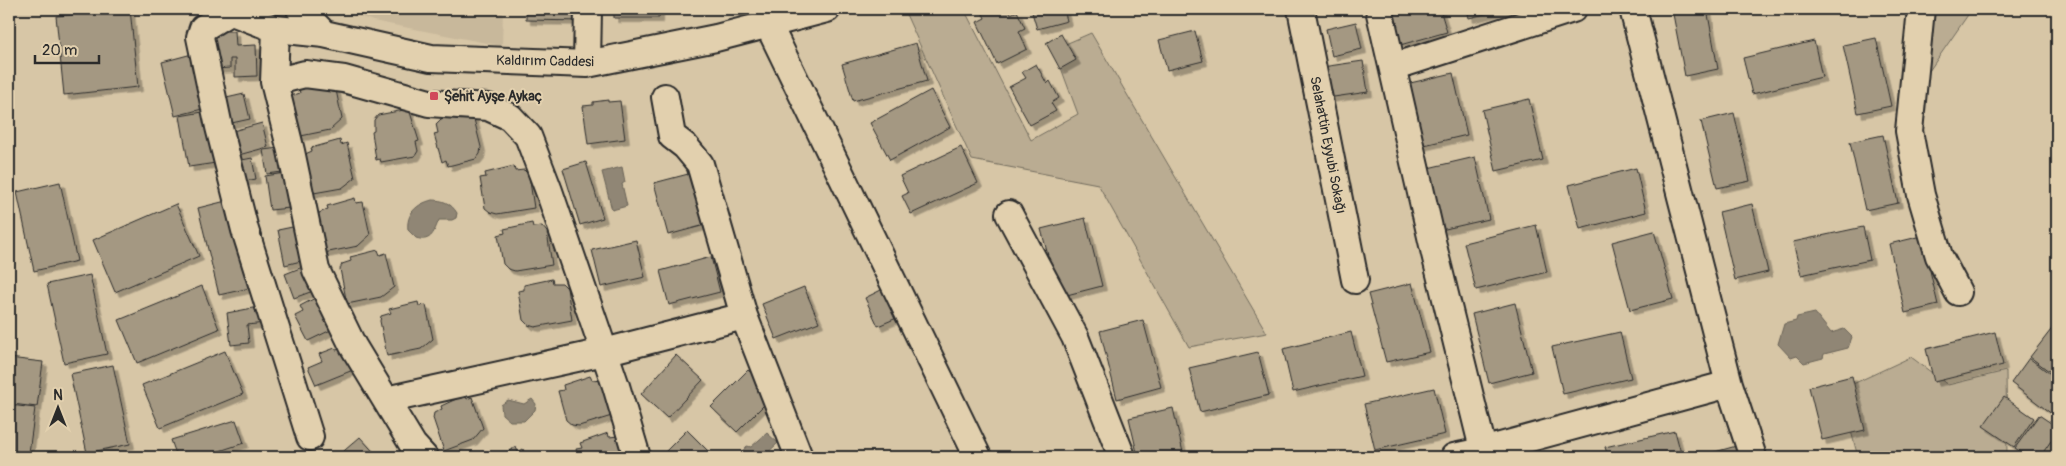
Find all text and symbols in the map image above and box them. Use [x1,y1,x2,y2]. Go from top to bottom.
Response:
scale bar [35,32,99,64]
text: 20 m [42,41,77,60]
street label: Kaldırım Caddesi [496,52,595,70]
street label: Selahattin Eyyubi Sokağı [1306,75,1350,215]
place label: Şehit Ayşe Aykaç [444,88,542,105]
marker: Şehit Ayşe Aykaç [428,90,440,102]
north arrow [32,384,82,434]
text: N [53,387,63,404]

